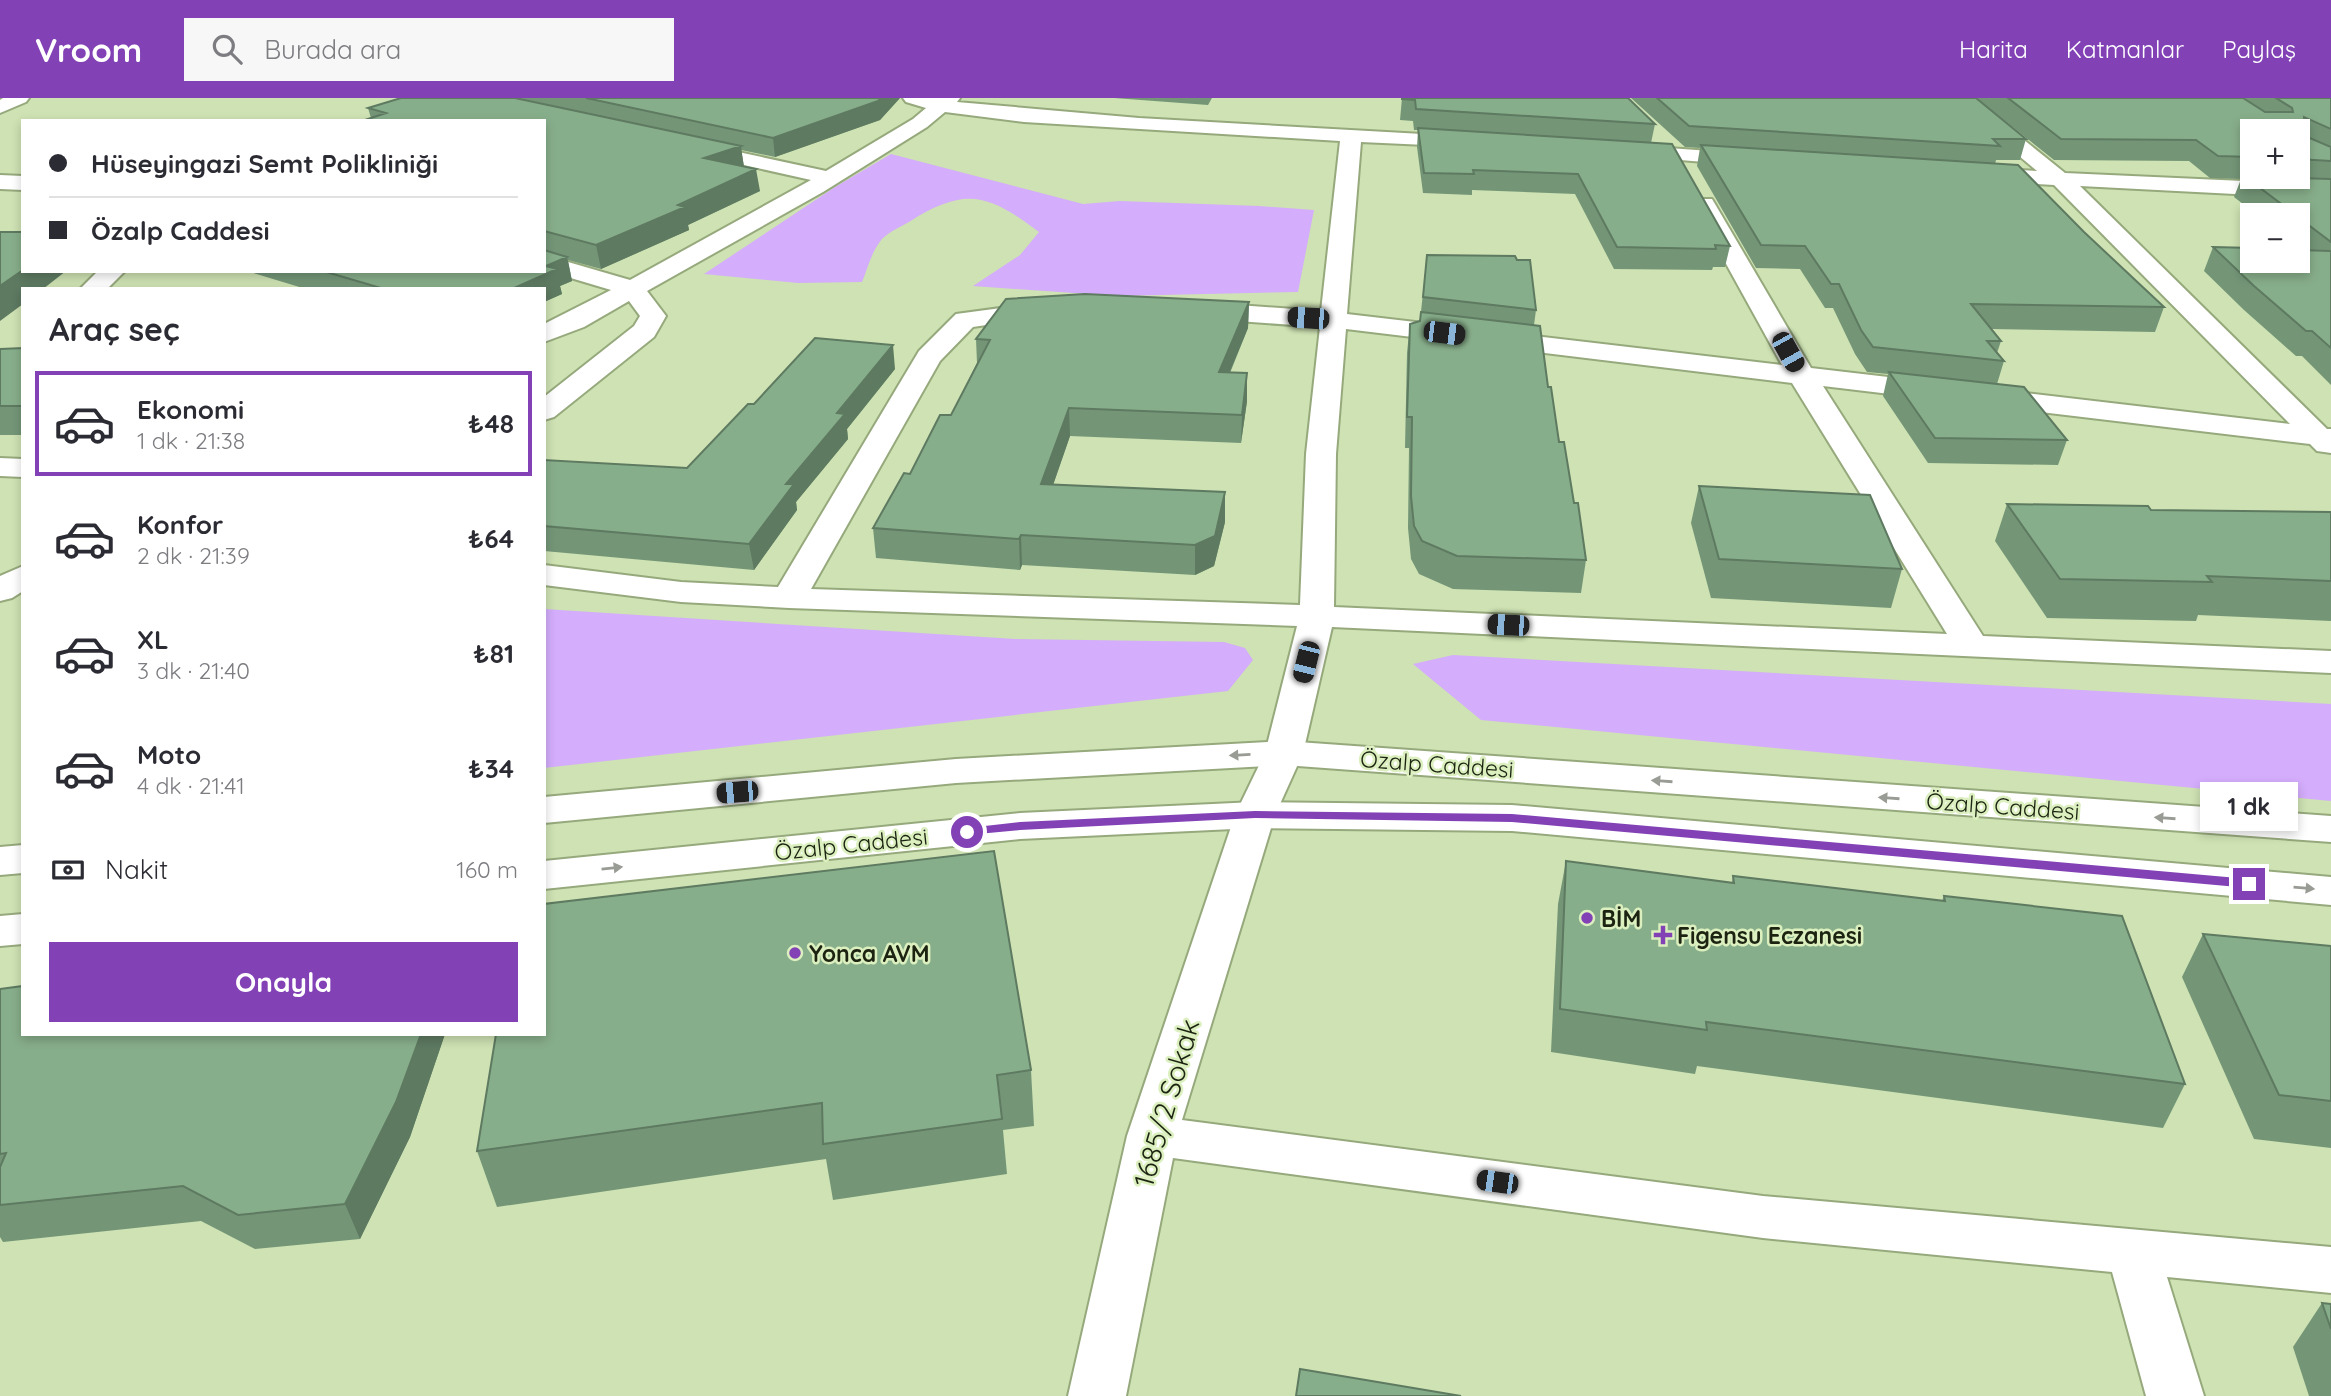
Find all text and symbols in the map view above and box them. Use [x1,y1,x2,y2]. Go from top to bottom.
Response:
search box [184,18,674,81]
text: Vroom [35,29,142,70]
icon: search [208,30,246,68]
text: Burada ara [264,33,401,66]
text: Harita [1959,34,2028,64]
text: Katmanlar [2066,34,2184,64]
text: Paylaş [2222,34,2296,64]
map controls [2240,119,2310,273]
button: + [2240,119,2310,189]
text: Hüseyingazi Semt Polikliniği [91,147,438,180]
button: − [2240,203,2310,273]
text: Özalp Caddesi [91,214,270,247]
car [1287,306,1330,330]
text: Araç seç [49,309,180,349]
car [1422,320,1467,346]
car [1769,329,1808,375]
icon: car [53,392,116,455]
text: Ekonomi [137,393,244,426]
text: ₺48 [468,407,514,440]
text: 1 dk · 21:38 [137,426,245,455]
icon: car [53,507,116,570]
text: Konfor [137,508,223,541]
text: ₺64 [468,522,514,555]
text: 2 dk · 21:39 [137,541,250,570]
car [1487,613,1530,637]
icon: car [53,622,116,685]
text: XL [137,623,169,656]
text: ₺81 [473,637,514,670]
car [1291,639,1322,685]
text: 3 dk · 21:40 [137,656,250,685]
icon: car [53,737,116,800]
text: Moto [137,738,201,771]
street label: Özalp Caddesi [1359,744,1515,784]
one-way arrow [1229,750,1251,761]
text: ₺34 [468,752,514,785]
text: 4 dk · 21:41 [137,771,245,800]
one-way arrow [1651,776,1673,787]
car [716,780,759,804]
callout: 1 dk [2200,782,2298,832]
street label: Özalp Caddesi [1925,786,2081,826]
one-way arrow [1878,792,1900,803]
text: 1 dk [2228,792,2270,821]
one-way arrow [2154,812,2176,823]
route start [951,816,983,848]
street label: Özalp Caddesi [773,822,929,866]
icon: cash [49,851,87,889]
text: Nakit [105,853,168,886]
text: 160 m [456,855,518,884]
one-way arrow [601,863,623,874]
route end [2233,868,2265,900]
one-way arrow [2293,883,2315,894]
place label: BİM [1601,904,1641,933]
marker: BİM [1579,910,1595,926]
place label: Figensu Eczanesi [1677,921,1862,950]
marker: Figensu Eczanesi [1655,927,1671,943]
place label: Yonca AVM [809,939,930,968]
button: Onayla [49,942,518,1022]
marker: Yonca AVM [787,945,803,961]
street label: 1685/2 Sokak [1125,1015,1207,1191]
car [1475,1169,1520,1195]

